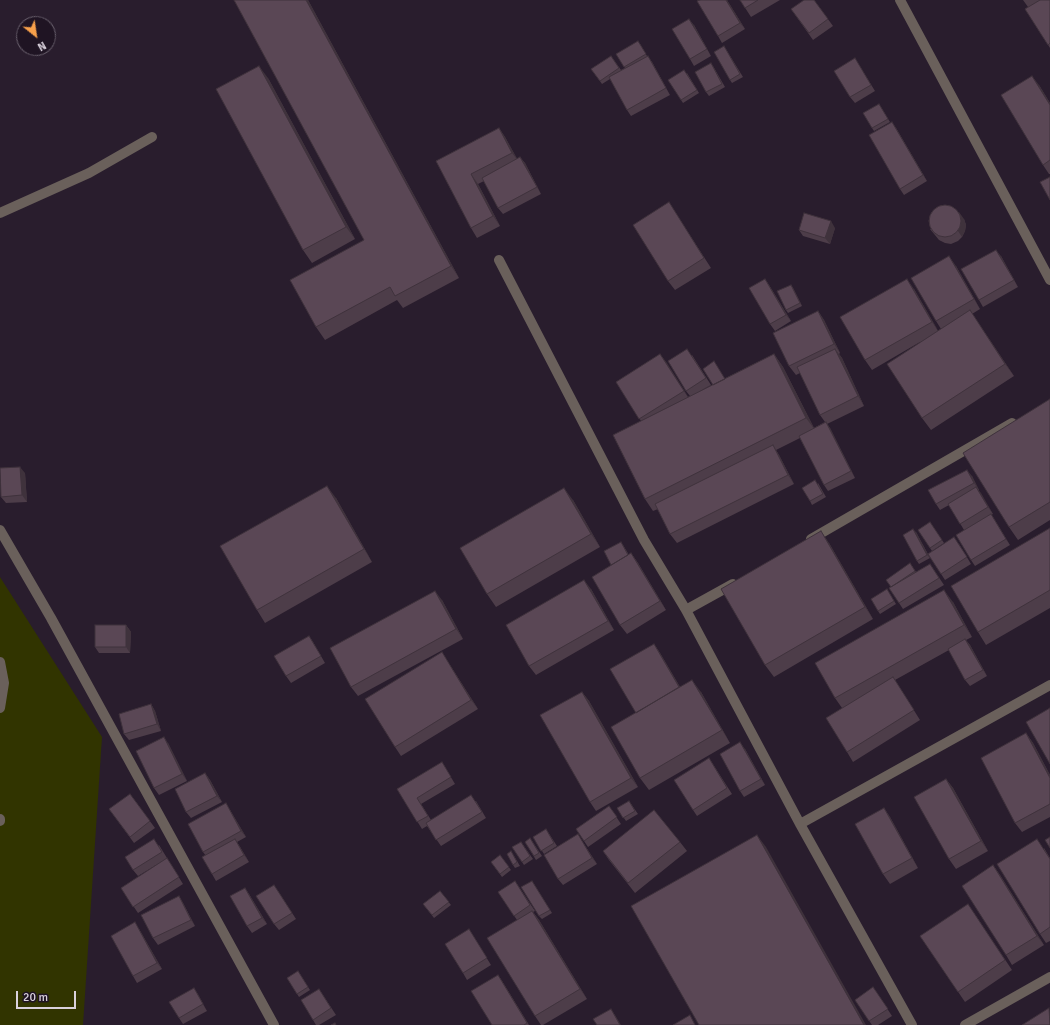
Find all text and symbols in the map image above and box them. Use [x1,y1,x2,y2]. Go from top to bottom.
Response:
north arrow [16,16,56,56]
text: N [35,38,48,54]
scale bar [18,983,78,1009]
text: 20 m [23,990,48,1005]

